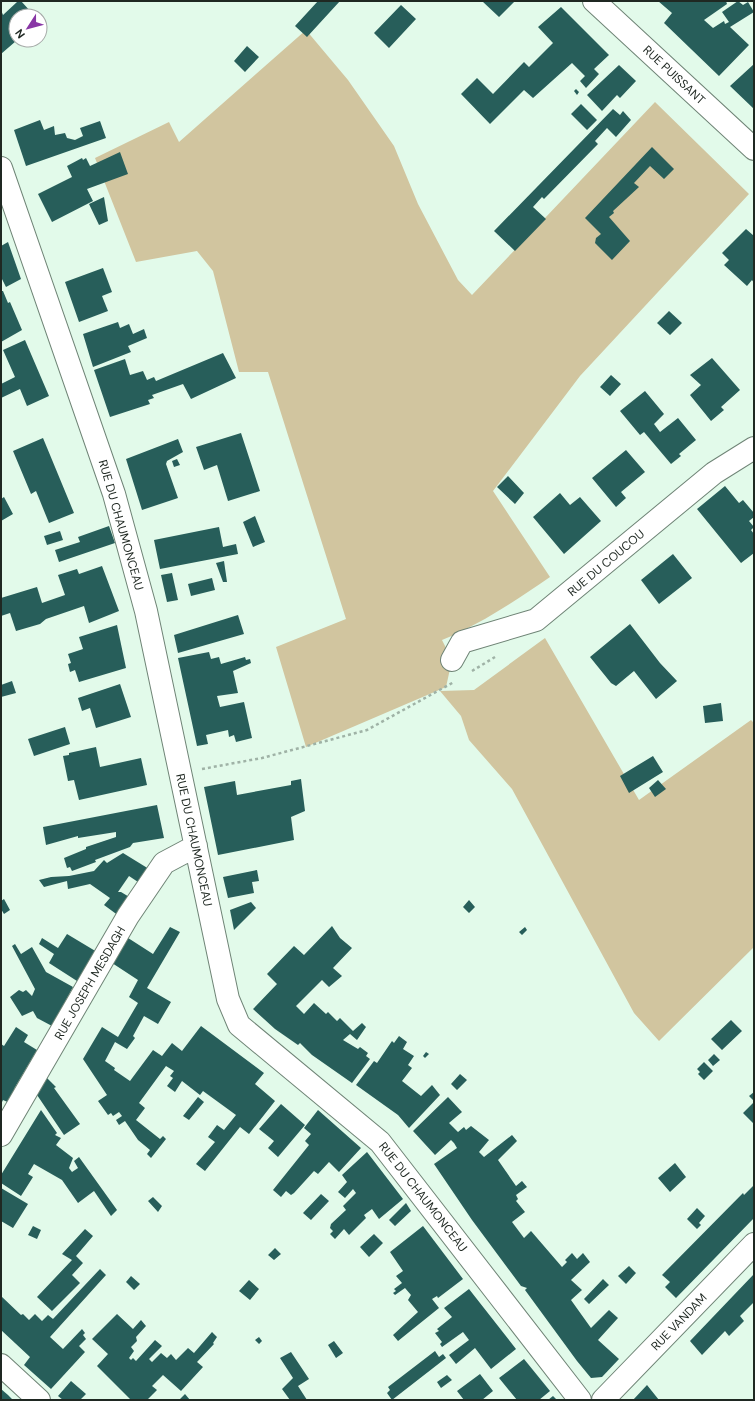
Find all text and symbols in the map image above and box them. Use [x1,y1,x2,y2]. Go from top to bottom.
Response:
north arrow [8,8,48,48]
text: N [12,27,28,41]
street label: RUE PUISSANT [639,42,709,108]
street label: RUE DU CHAUMONCEAU [95,458,147,592]
street label: RUE DU COUCOU [564,526,648,600]
street label: RUE DU CHAUMONCEAU [172,772,216,908]
street label: RUE JOSEPH MESDAGH [51,923,129,1043]
street label: RUE DU CHAUMONCEAU [375,1139,471,1255]
street label: RUE VANDAM [648,1290,710,1354]

